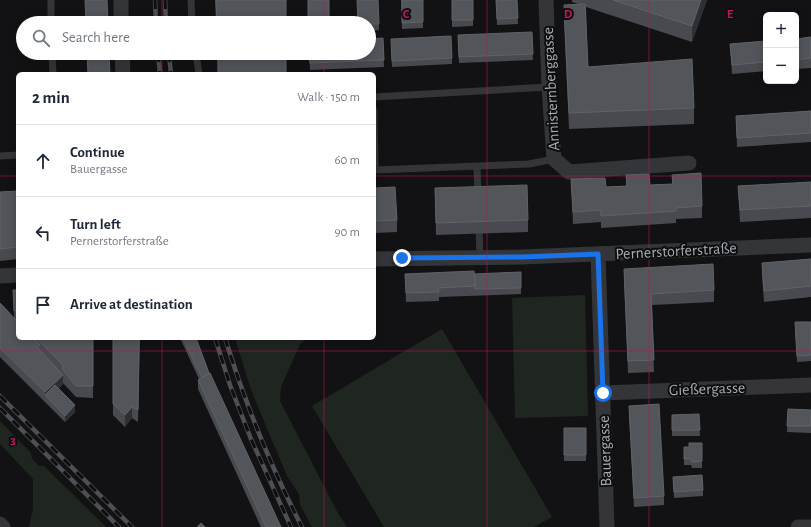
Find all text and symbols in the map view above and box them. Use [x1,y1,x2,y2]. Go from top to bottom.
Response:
text: C [403,8,410,21]
text: D [564,8,573,21]
text: E [727,8,734,21]
map controls [763,12,799,84]
button: + [763,12,799,48]
search box [16,16,376,60]
icon: search [30,27,52,49]
street label: Annisternberggasse [540,27,562,151]
text: Search here [62,30,130,45]
button: − [763,48,799,84]
text: 2 min [32,89,70,106]
text: Walk · 150 m [297,91,360,104]
text: Continue [70,145,125,160]
icon: ahead [32,150,54,172]
text: 60 m [334,154,360,167]
text: Bauergasse [70,163,128,176]
text: Turn left [70,217,121,232]
icon: left [32,222,54,244]
text: 90 m [334,226,360,239]
text: Pernerstorferstraße [70,235,169,248]
street label: Pernerstorferstraße [615,240,737,262]
route end [393,249,411,267]
icon: arrive [32,294,54,316]
text: Arrive at destination [70,297,193,312]
street label: Gießergasse [668,380,746,398]
route start [594,384,612,402]
street label: Bauergasse [596,415,614,487]
text: 3 [10,434,16,447]

